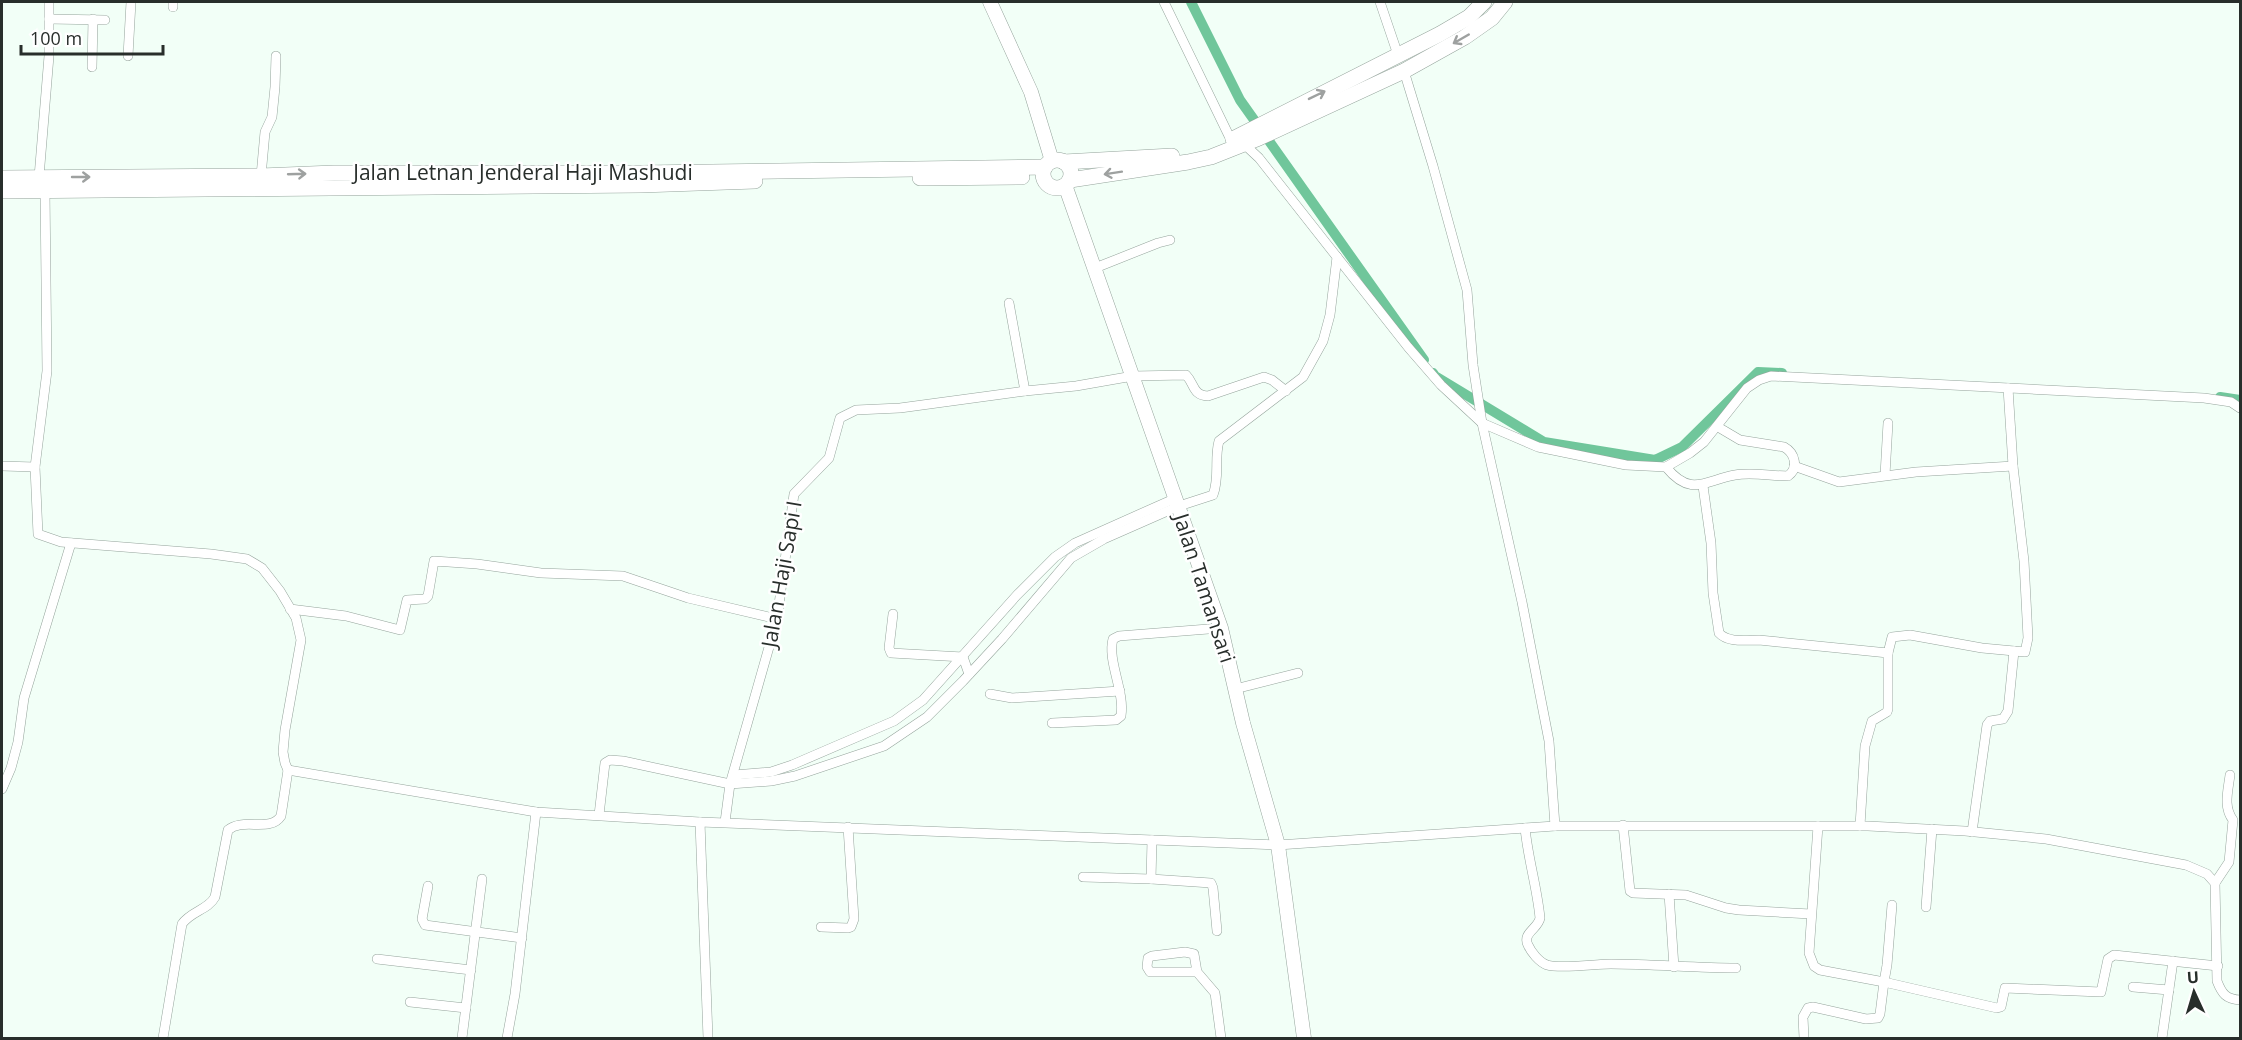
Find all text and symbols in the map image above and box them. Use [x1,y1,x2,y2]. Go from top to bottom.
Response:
scale bar [21,18,164,56]
text: 100 m [30,26,82,50]
one-way arrow [1453,33,1470,45]
one-way arrow [1308,89,1326,100]
street label: Jalan Letnan Jenderal Haji Mashudi [351,158,693,186]
one-way arrow [1103,168,1123,179]
one-way arrow [286,169,306,180]
one-way arrow [70,171,90,183]
street label: Jalan Haji Sapi I [754,498,808,652]
street label: Jalan Tamansari [1167,508,1242,666]
north arrow [2164,962,2224,1022]
text: U [2186,966,2200,988]

